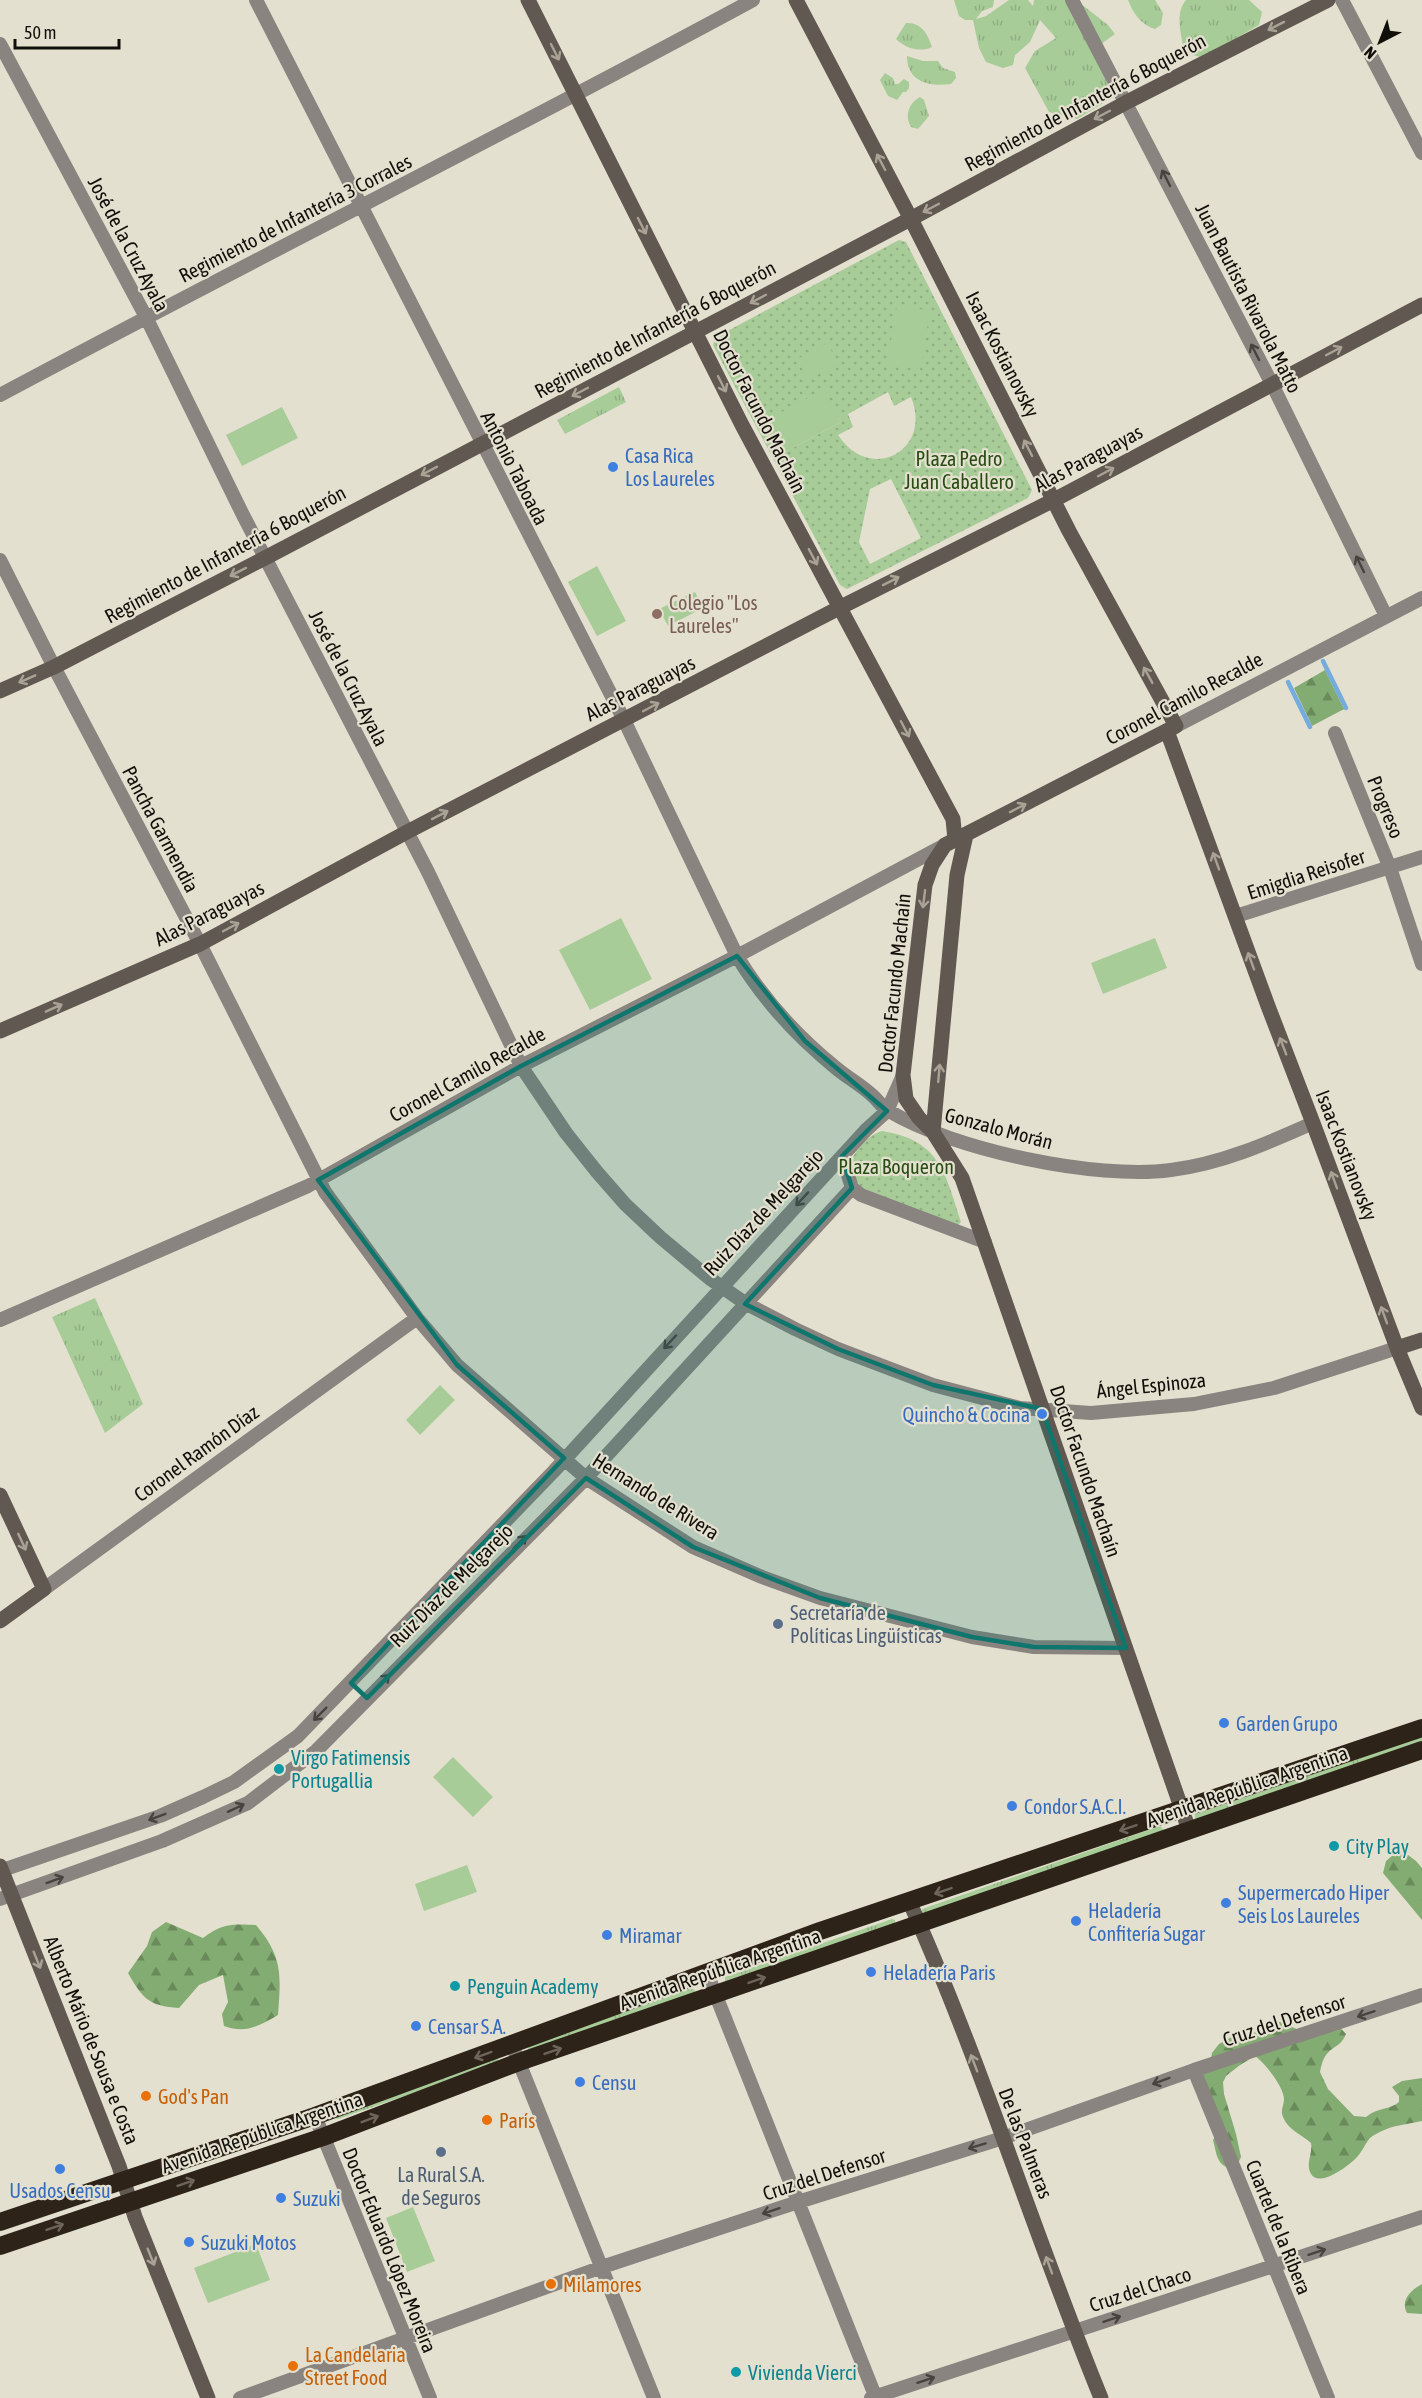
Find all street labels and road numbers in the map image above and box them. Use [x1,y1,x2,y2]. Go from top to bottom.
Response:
street label: Regimiento de Infantería 6 Boquerón [960,29,1210,175]
street label: Regimiento de Infantería 3 Corrales [175,149,415,287]
street label: José de la Cruz Ayala [84,173,174,315]
street label: Juan Bautista Rivarola Matto [1191,199,1307,397]
street label: Regimiento de Infantería 6 Boquerón [530,256,780,402]
street label: Isaac Kostianovsky [962,287,1044,421]
street label: Doctor Facundo Machaín [709,325,811,497]
street label: Antonio Taboada [476,407,554,529]
street label: Alas Paraguayas [1030,420,1146,496]
street label: Regimiento de Infantería 6 Boquerón [100,481,350,627]
street label: José de la Cruz Ayala [305,606,393,750]
street label: Coronel Camilo Recalde [1102,647,1266,749]
street label: Alas Paraguayas [581,651,699,725]
street label: Pancha Garmendia [118,762,204,896]
street label: Progreso [1363,772,1409,842]
street label: Emigdia Reisofer [1244,844,1369,904]
street label: Alas Paraguayas [150,876,268,950]
street label: Doctor Facundo Machaín [873,892,915,1074]
street label: Coronel Camilo Recalde [385,1022,549,1126]
street label: Isaac Kostianovsky [1312,1087,1382,1223]
street label: Gonzalo Morán [943,1103,1055,1153]
street label: Ruiz Díaz de Melgarejo [698,1144,828,1280]
street label: Ángel Espinoza [1095,1368,1207,1402]
street label: Doctor Facundo Machaín [1046,1382,1126,1560]
street label: Coronel Ramón Díaz [129,1400,263,1506]
street label: Hernando de Rivera [589,1448,723,1544]
street label: Ruiz Díaz de Melgarejo [385,1519,517,1651]
street label: Avenida República Argentina [1143,1741,1351,1831]
street label: Avenida República Argentina [616,1924,824,2014]
street label: Alberto Mário de Sousa e Costa [40,1932,144,2148]
street label: Cruz del Defensor [1220,1989,1349,2051]
street label: De las Palmeras [994,2084,1058,2202]
street label: Avenida República Argentina [158,2087,366,2177]
street label: Cruz del Defensor [760,2143,889,2205]
street label: Doctor Eduardo López Moreira [338,2144,442,2356]
street label: Cuartel de la Ribera [1242,2156,1316,2298]
street label: Cruz del Chaco [1086,2262,1194,2316]

